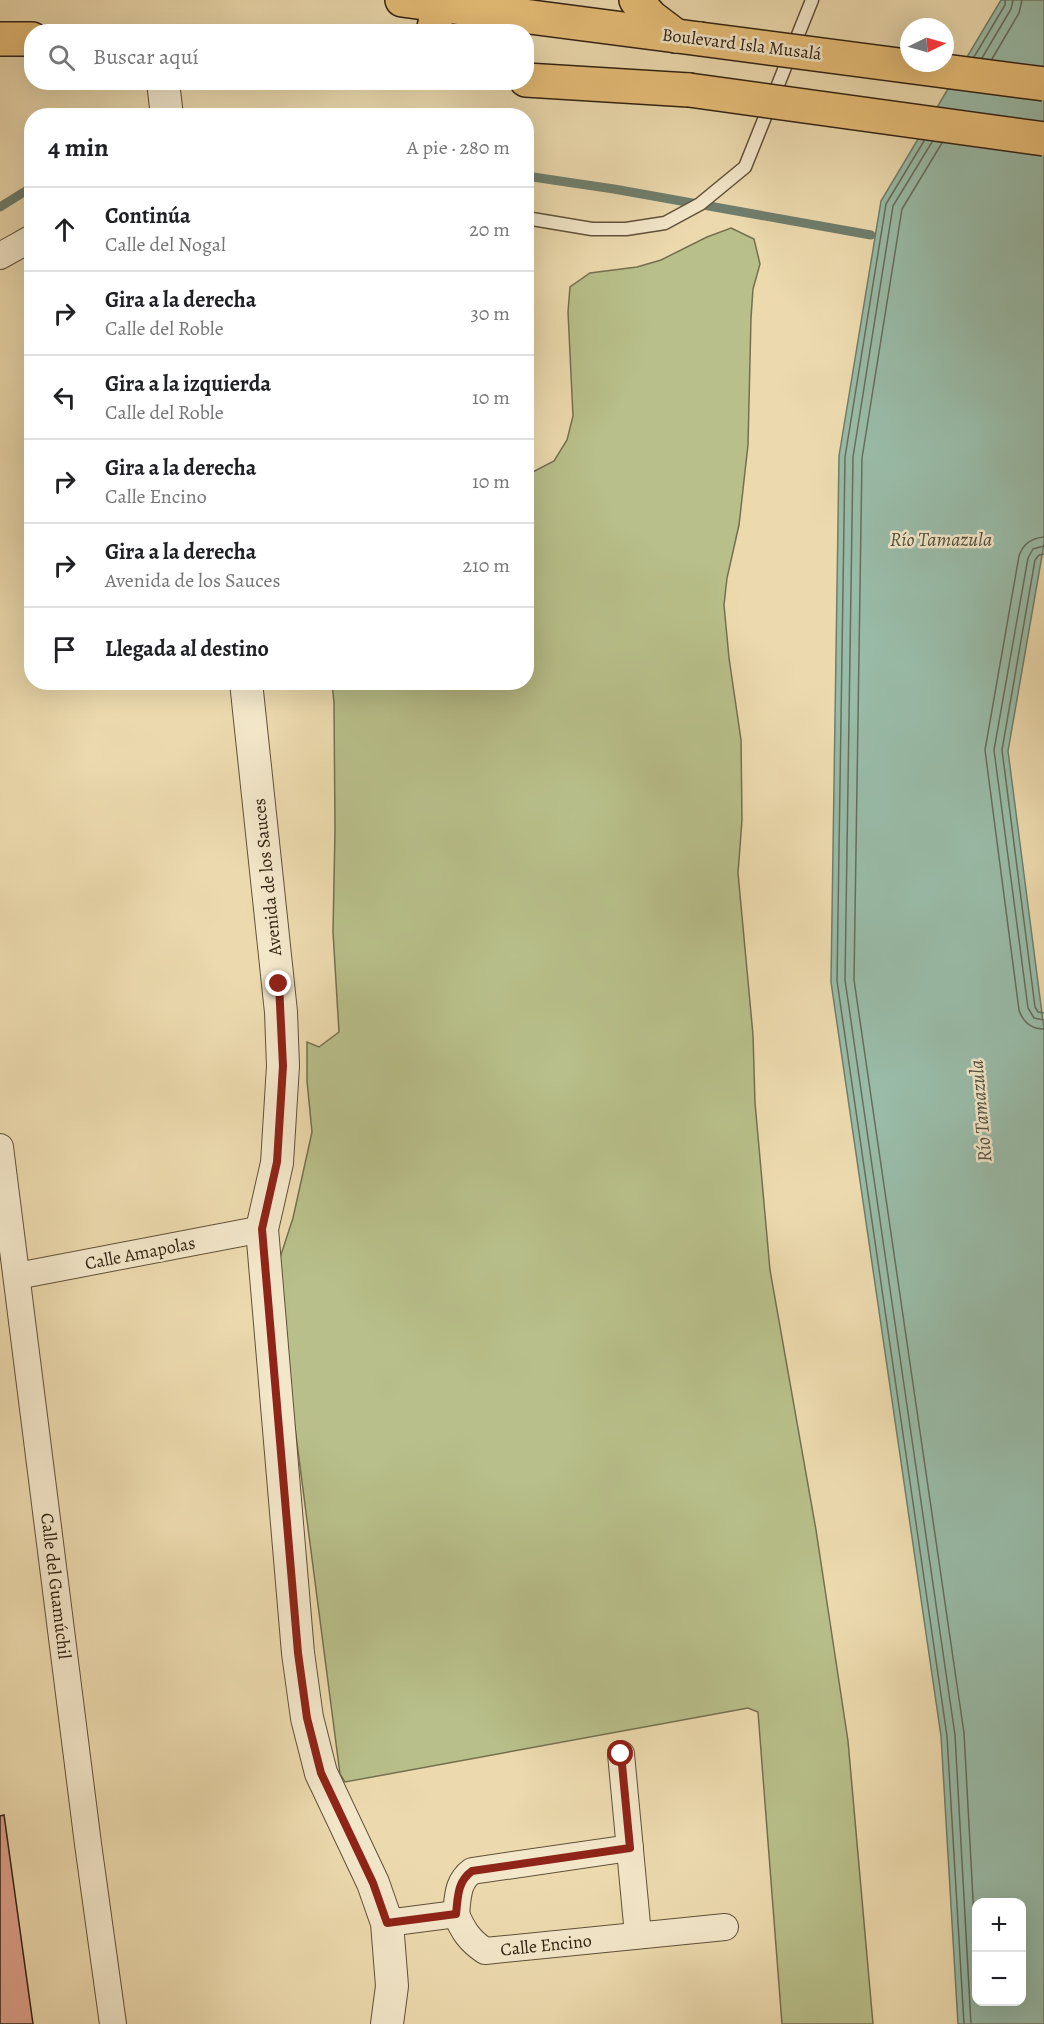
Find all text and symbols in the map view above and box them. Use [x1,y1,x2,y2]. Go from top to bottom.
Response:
north arrow [900,18,954,72]
street label: Boulevard Isla Musalá [661,22,824,66]
search box [24,24,534,90]
icon: search [45,41,78,74]
text: Buscar aquí [93,42,199,72]
text: 4 min [48,130,109,165]
text: A pie · 280 m [407,134,510,161]
text: Continúa [105,201,191,231]
icon: ahead [48,213,81,246]
text: 20 m [469,216,510,243]
text: Calle del Nogal [105,231,226,258]
text: Gira a la derecha [105,285,256,315]
icon: right [48,297,81,330]
text: 30 m [470,300,510,327]
text: Calle del Roble [105,315,224,342]
text: Gira a la izquierda [105,369,271,399]
icon: left [48,381,81,414]
text: 10 m [472,384,510,411]
text: Calle del Roble [105,399,224,426]
text: Gira a la derecha [105,453,256,483]
icon: right [48,465,81,498]
text: 10 m [472,468,510,495]
text: Calle Encino [105,483,207,510]
water label: Río Tamazula [890,526,992,553]
text: Gira a la derecha [105,537,256,567]
icon: right [48,549,81,582]
text: 210 m [462,552,510,579]
text: Avenida de los Sauces [105,567,280,594]
icon: arrive [48,633,81,666]
text: Llegada al destino [105,634,269,664]
street label: Avenida de los Sauces [247,797,287,958]
route end [265,970,291,996]
water label: Río Tamazula [963,1059,998,1163]
street label: Calle Amapolas [83,1231,197,1275]
street label: Calle del Guamúchil [35,1512,77,1661]
route start [607,1740,633,1766]
map controls [972,1898,1026,2006]
button: + [972,1898,1026,1952]
street label: Calle Encino [499,1928,593,1962]
button: − [972,1952,1026,2006]

